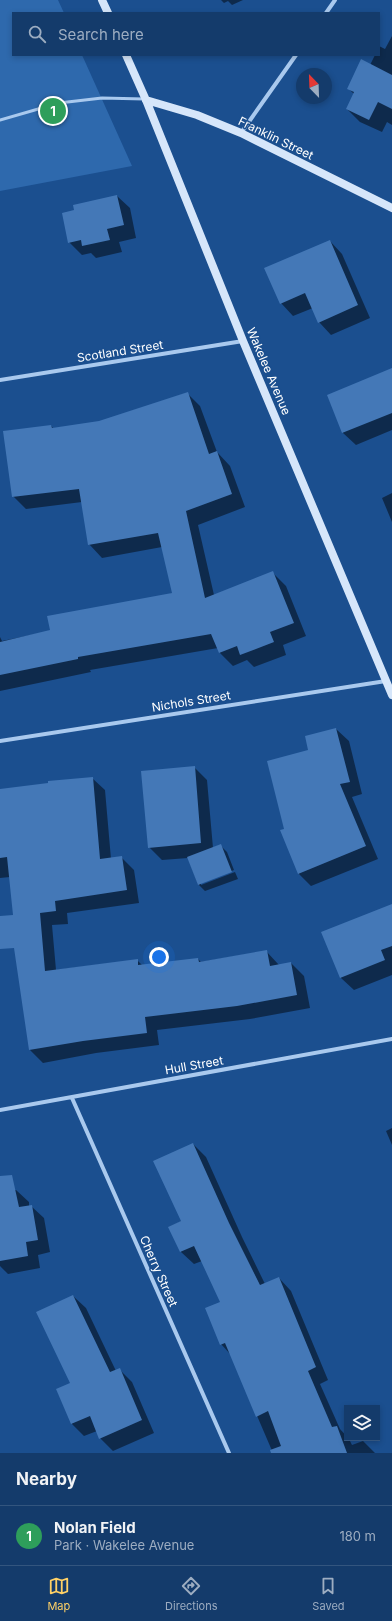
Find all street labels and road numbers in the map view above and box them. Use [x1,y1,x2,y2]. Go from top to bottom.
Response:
street label: Franklin Street [236,113,316,163]
street label: Wakelee Avenue [244,325,294,417]
street label: Scotland Street [76,337,164,365]
street label: Nichols Street [151,687,232,715]
street label: Hull Street [164,1052,224,1078]
street label: Cherry Street [137,1233,181,1309]

